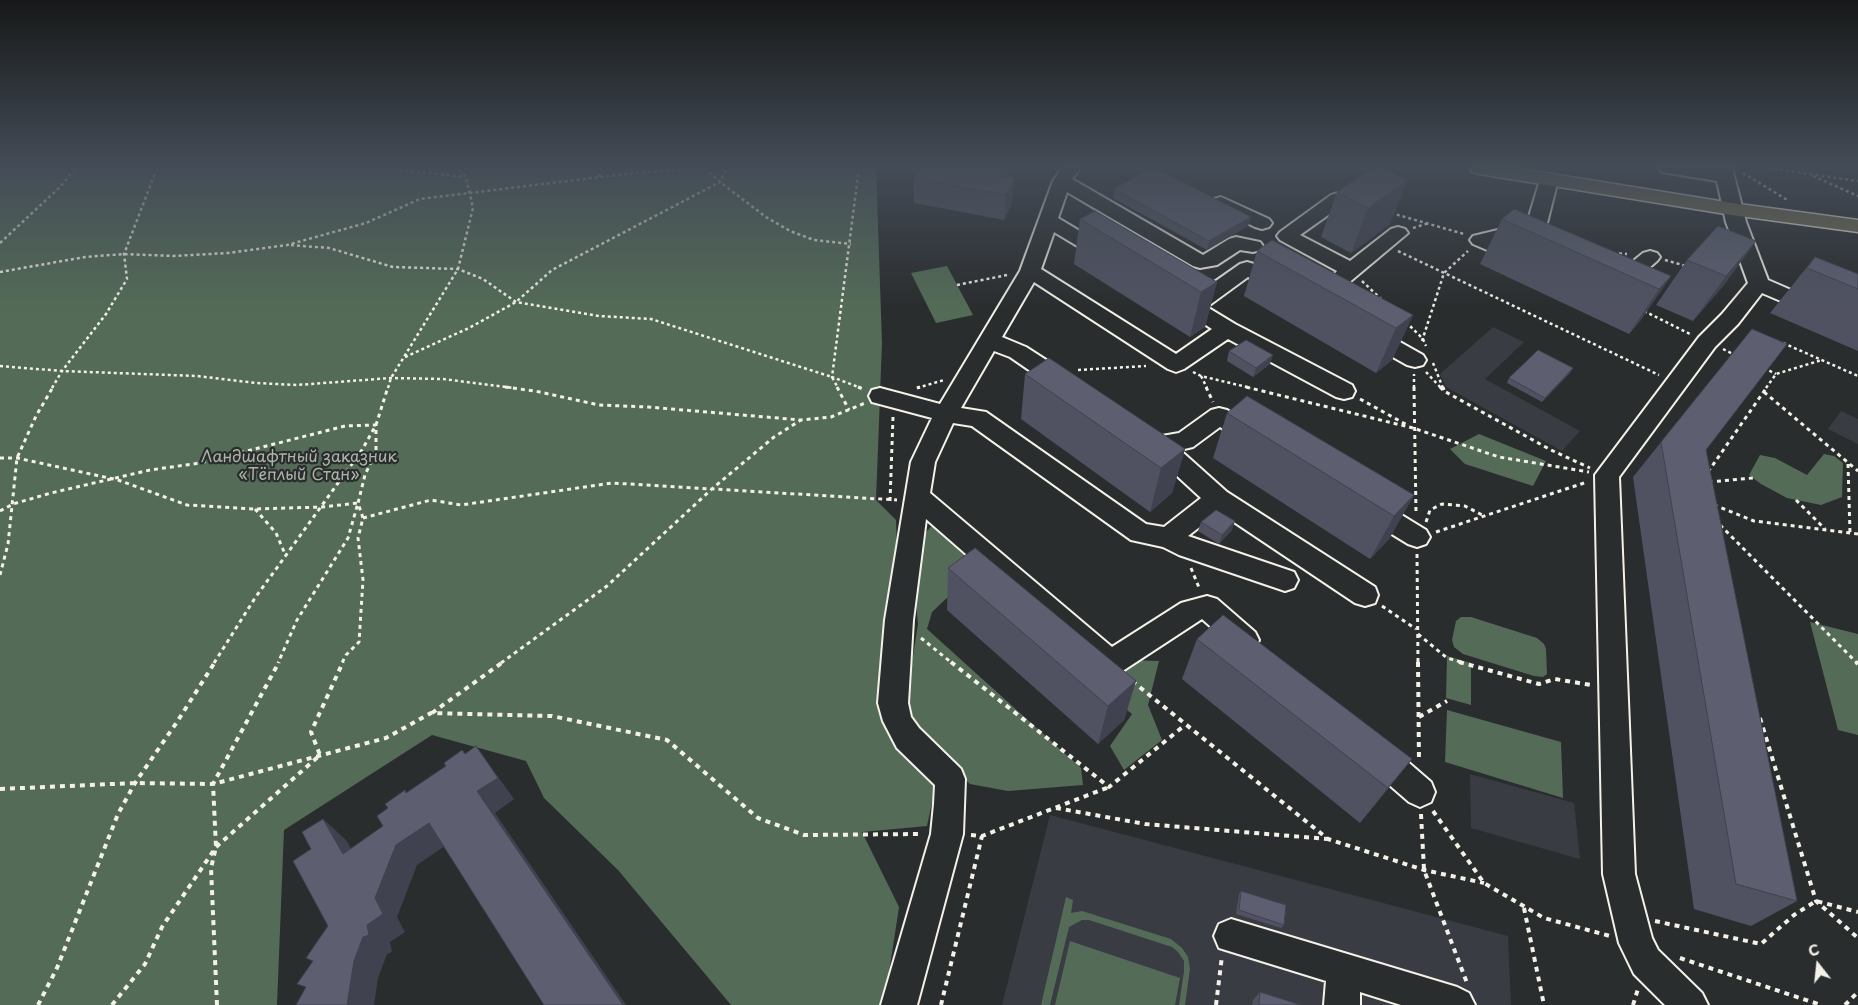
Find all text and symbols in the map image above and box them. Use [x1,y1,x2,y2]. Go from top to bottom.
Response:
park label: Ландшафтный заказник «Тёплый Стан» [201,448,397,486]
text: С [1806,939,1822,962]
north arrow [1793,940,1843,990]

